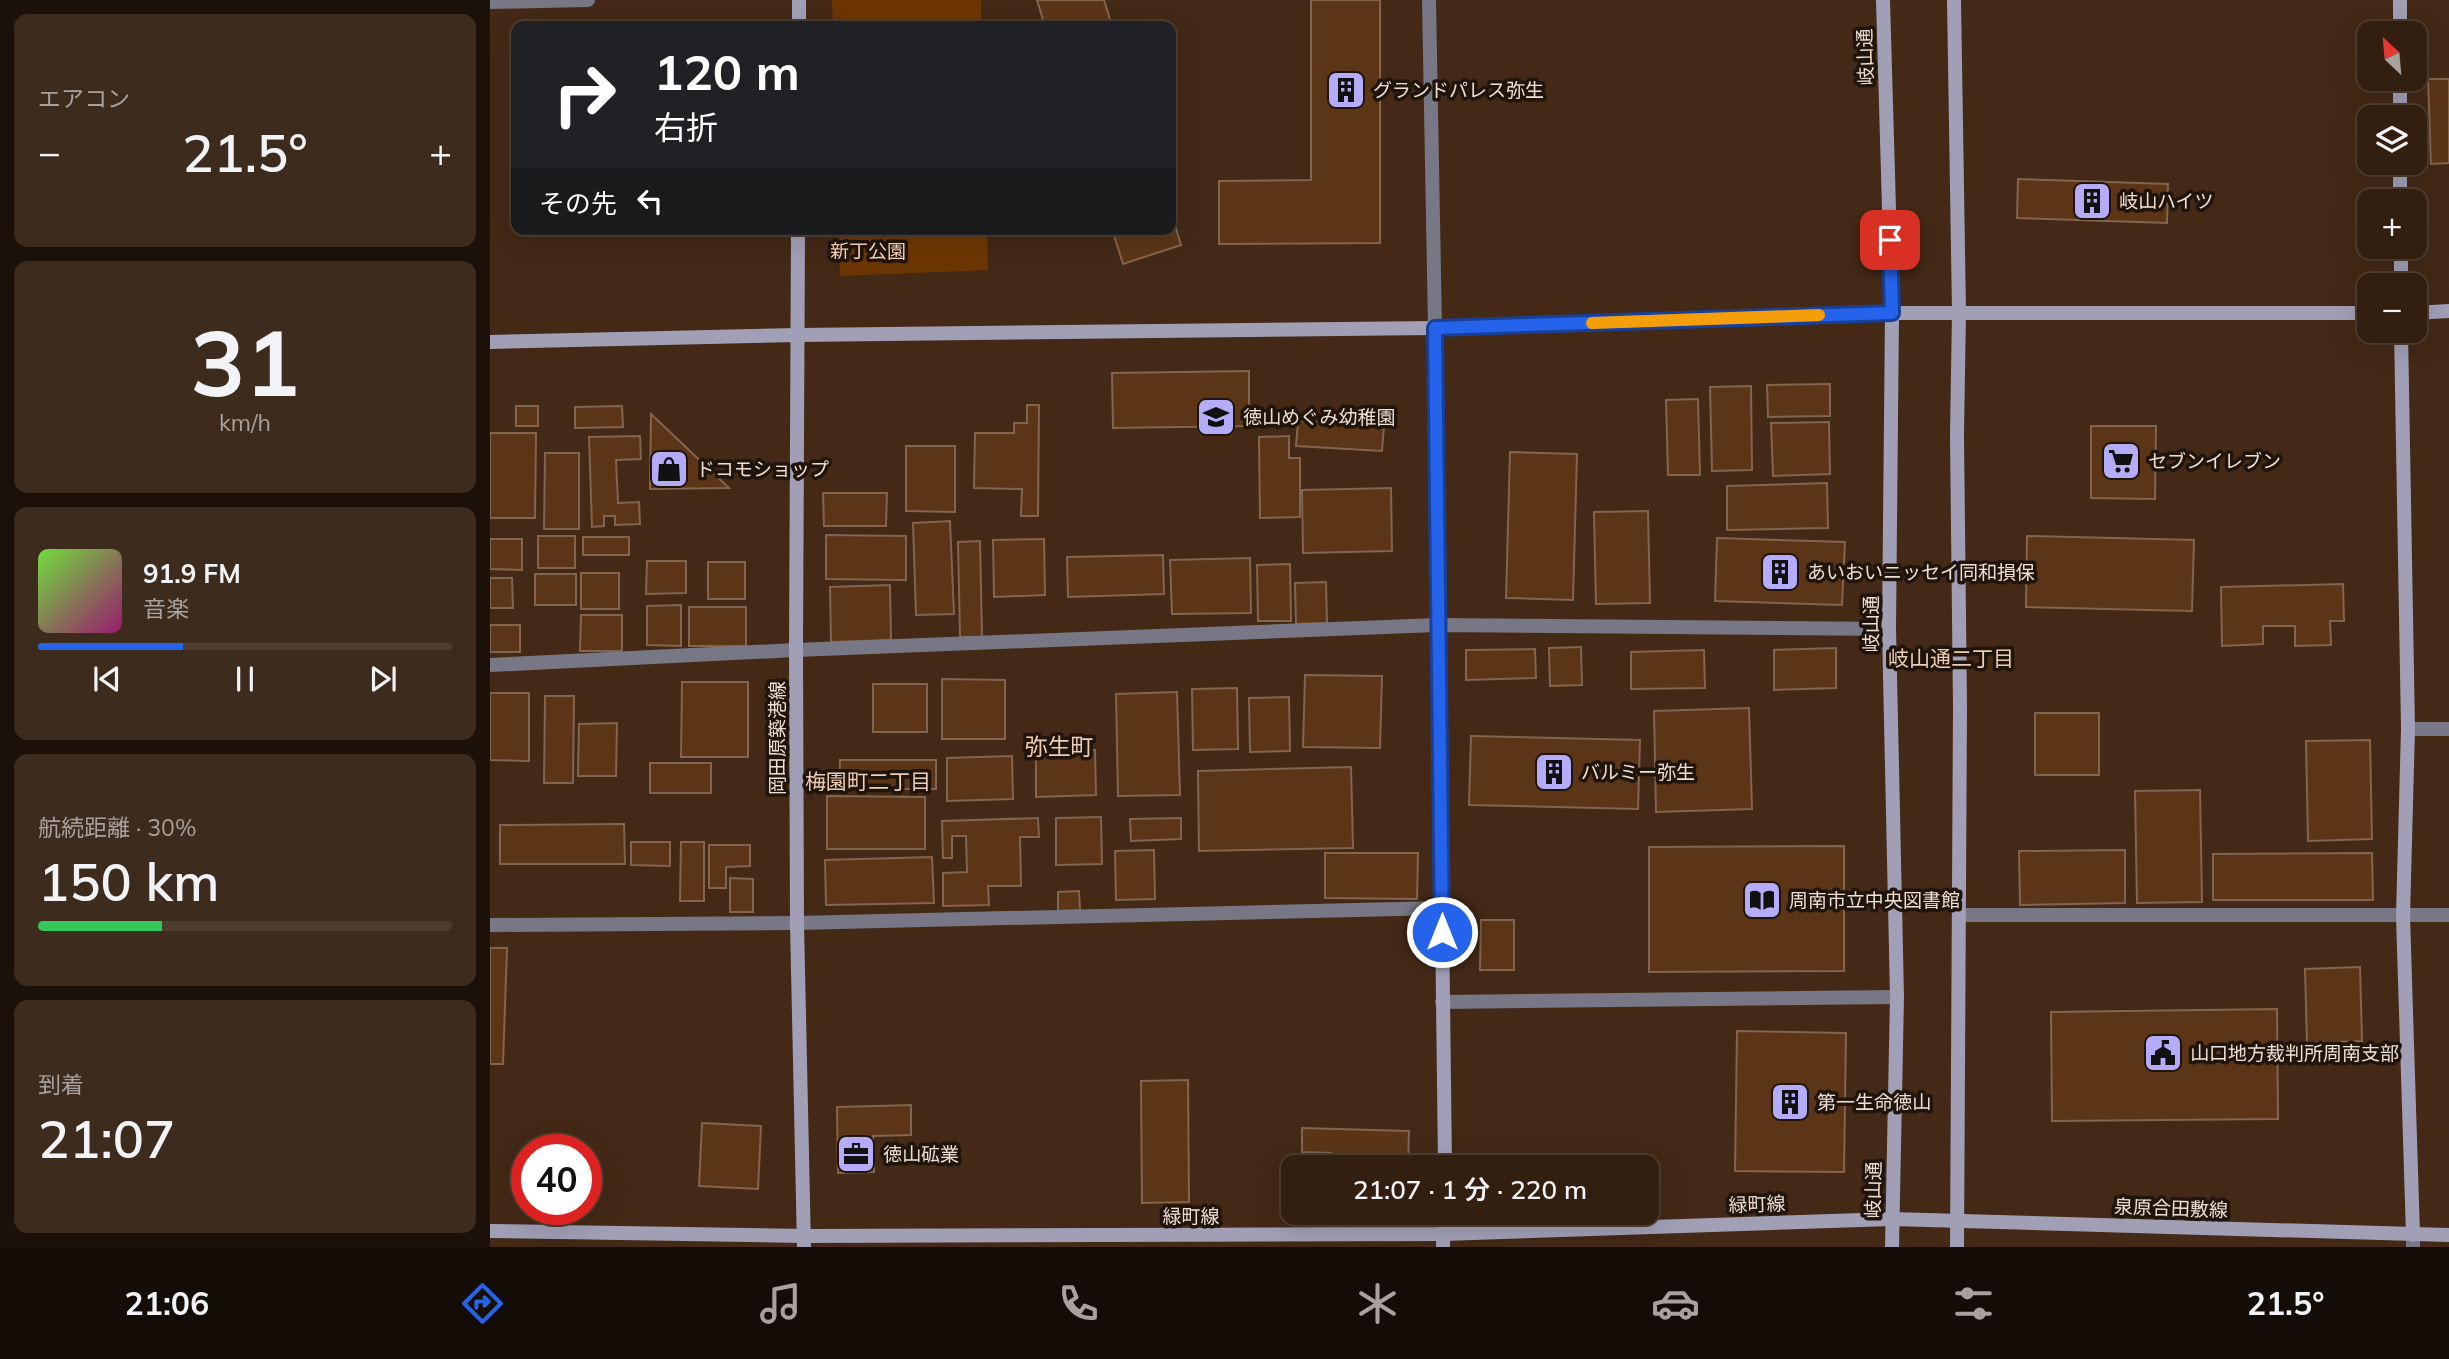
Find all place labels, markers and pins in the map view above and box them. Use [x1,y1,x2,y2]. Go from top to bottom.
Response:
building icon: グランドパレス弥生 [1325,69,1367,111]
place label: グランドパレス弥生 [1373,78,1544,102]
building icon: 岐山ハイツ [2071,180,2113,222]
place label: 岐山ハイツ [2119,189,2214,213]
pin [1860,210,1920,270]
school or university icon: 徳山めぐみ幼稚園 [1195,396,1237,438]
place label: 徳山めぐみ幼稚園 [1243,405,1396,429]
supermarket icon: セブンイレブン [2100,440,2142,482]
shop icon: ドコモショップ [648,448,690,490]
place label: セブンイレブン [2148,449,2281,473]
place label: ドコモショップ [696,457,829,481]
building icon: あいおいニッセイ同和損保 [1759,551,1801,593]
place label: あいおいニッセイ同和損保 [1807,560,2035,584]
building icon: バルミー弥生 [1533,751,1575,793]
place label: バルミー弥生 [1581,760,1695,784]
library icon: 周南市立中央図書館 [1741,879,1783,921]
place label: 周南市立中央図書館 [1789,888,1960,912]
public building icon: 山口地方裁判所周南支部 [2142,1032,2184,1074]
place label: 山口地方裁判所周南支部 [2190,1041,2399,1065]
building icon: 第一生命徳山 [1769,1081,1811,1123]
place label: 第一生命徳山 [1817,1090,1931,1114]
office icon: 徳山砿業 [835,1133,877,1175]
place label: 徳山砿業 [883,1142,959,1166]

